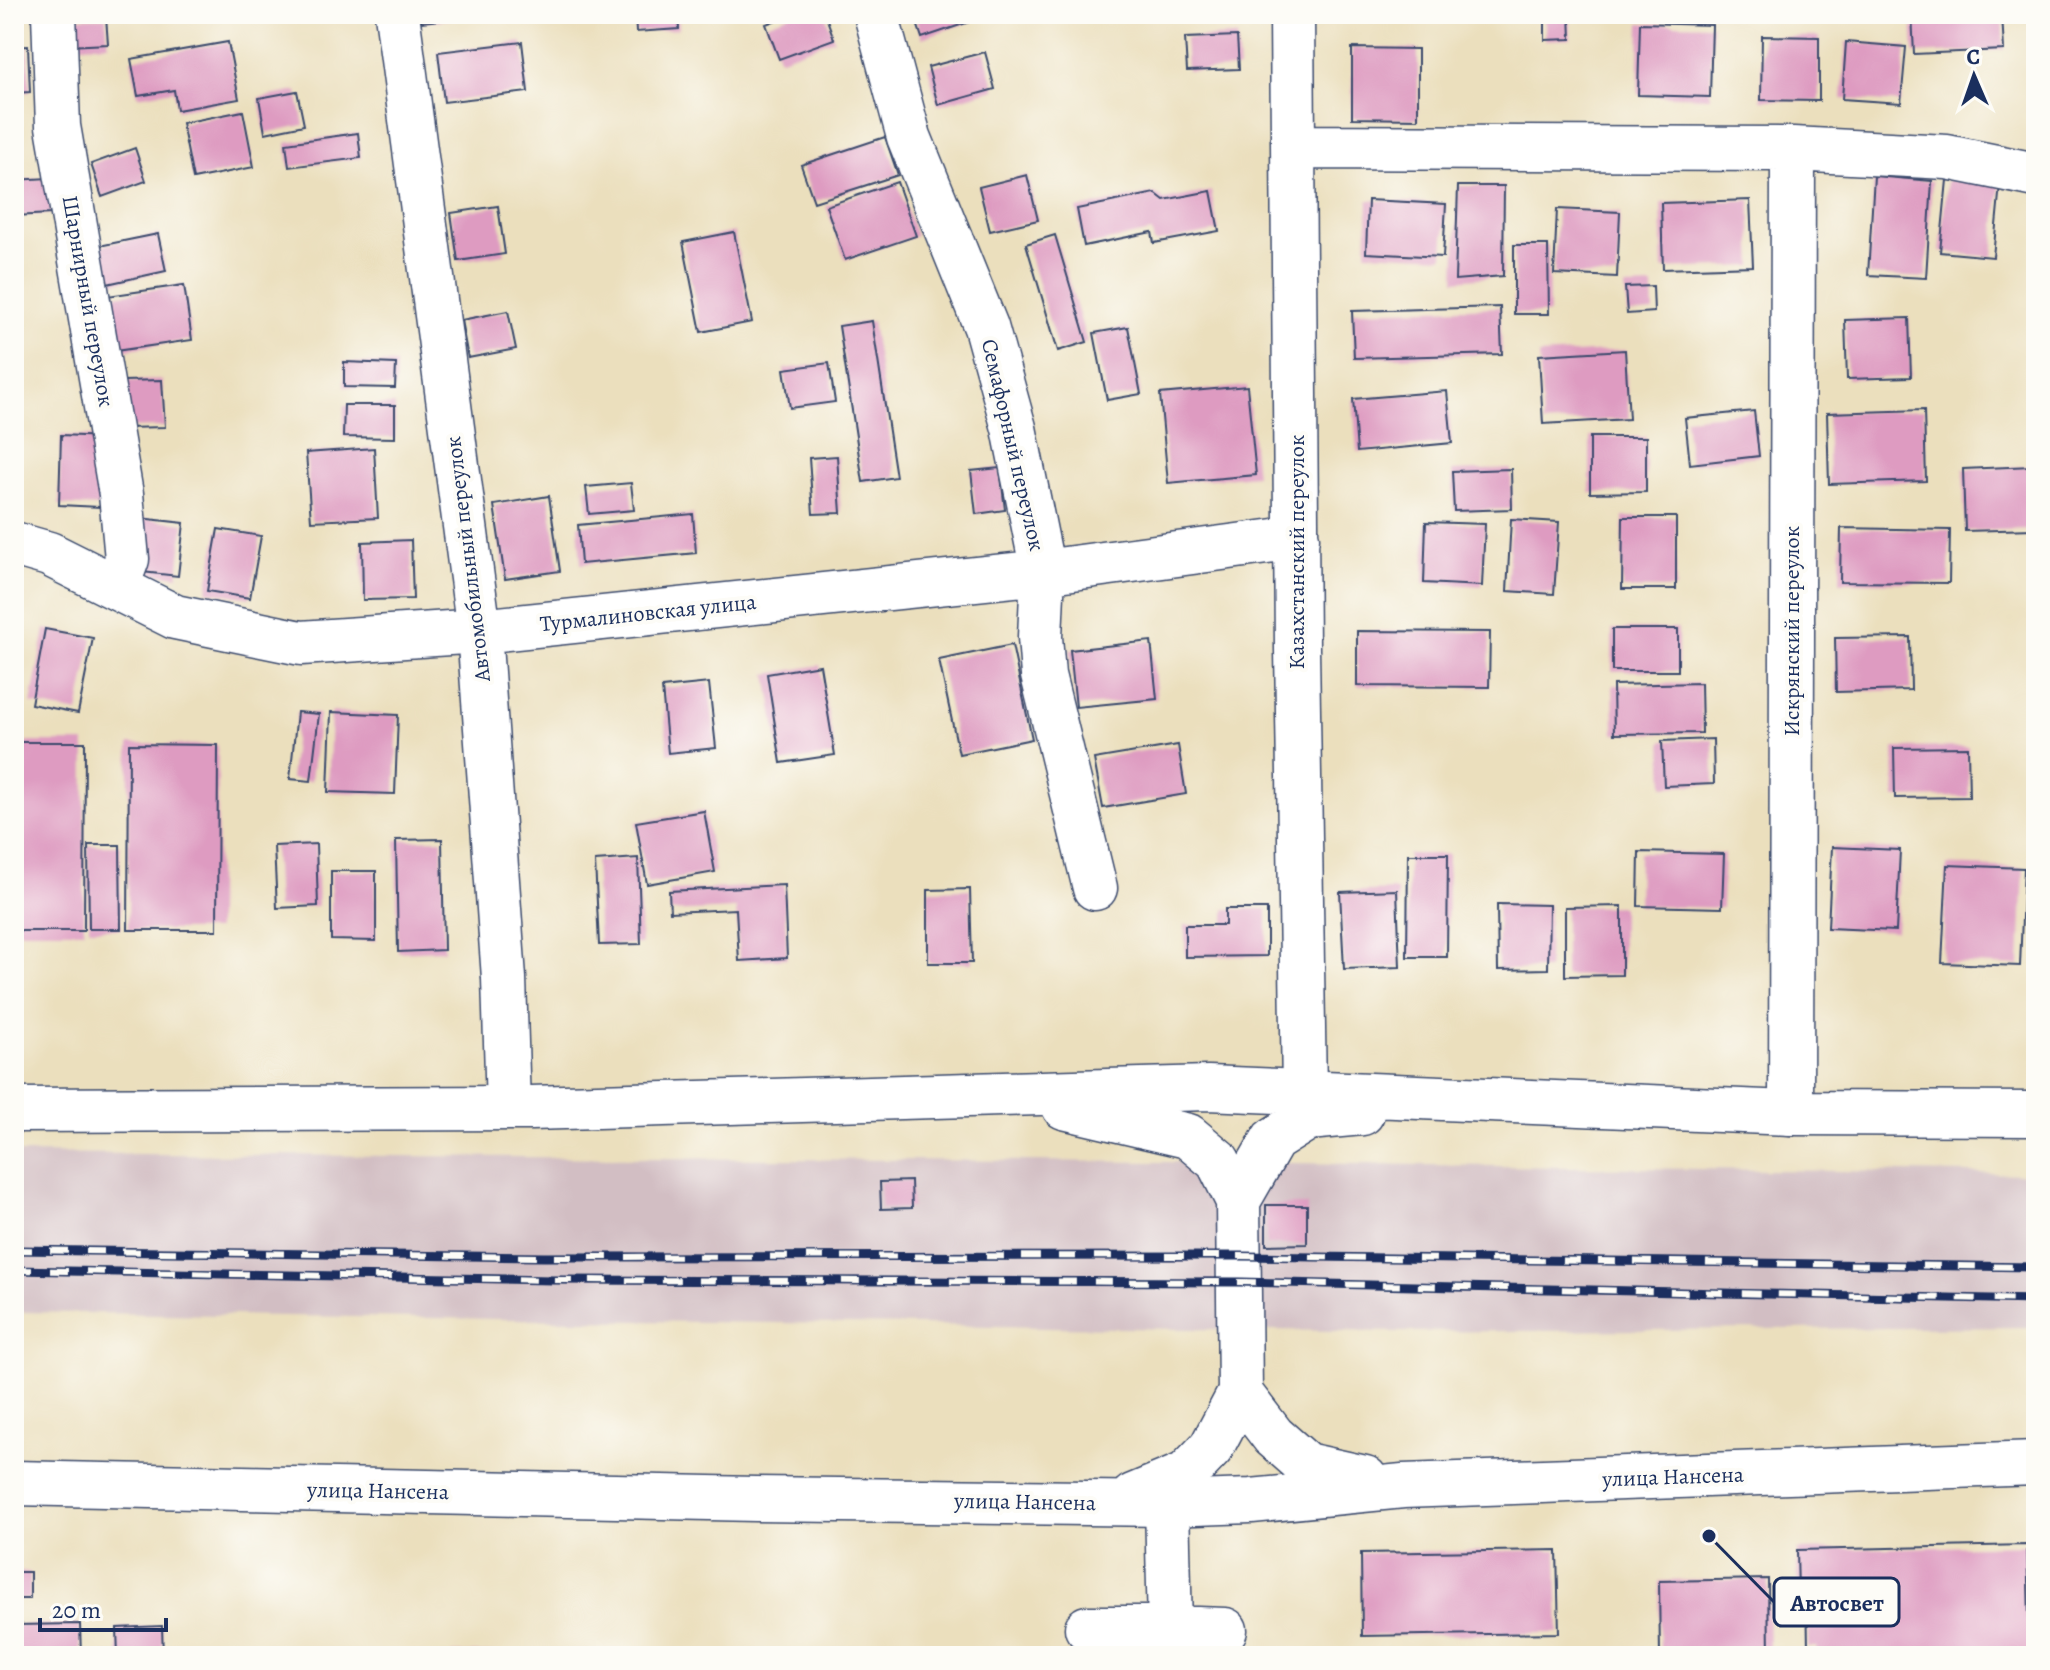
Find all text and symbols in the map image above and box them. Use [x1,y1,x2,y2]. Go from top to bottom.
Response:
north arrow [1934,36,2014,116]
text: С [1966,42,1981,72]
street label: Шарнирный переулок [55,193,121,409]
street label: Семафорный переулок [974,336,1052,554]
street label: Автомобильный переулок [438,435,498,684]
street label: Казахстанский переулок [1282,435,1312,669]
street label: Искрянский переулок [1777,526,1807,736]
street label: Турмалиновская улица [538,587,758,639]
street label: улица Нансена [1601,1460,1745,1495]
street label: улица Нансена [306,1475,450,1507]
street label: улица Нансена [953,1486,1097,1518]
callout: Автосвет [1774,1578,1899,1626]
scale bar [40,1582,166,1632]
text: Автосвет [1789,1587,1884,1619]
text: 20 m [52,1594,101,1626]

